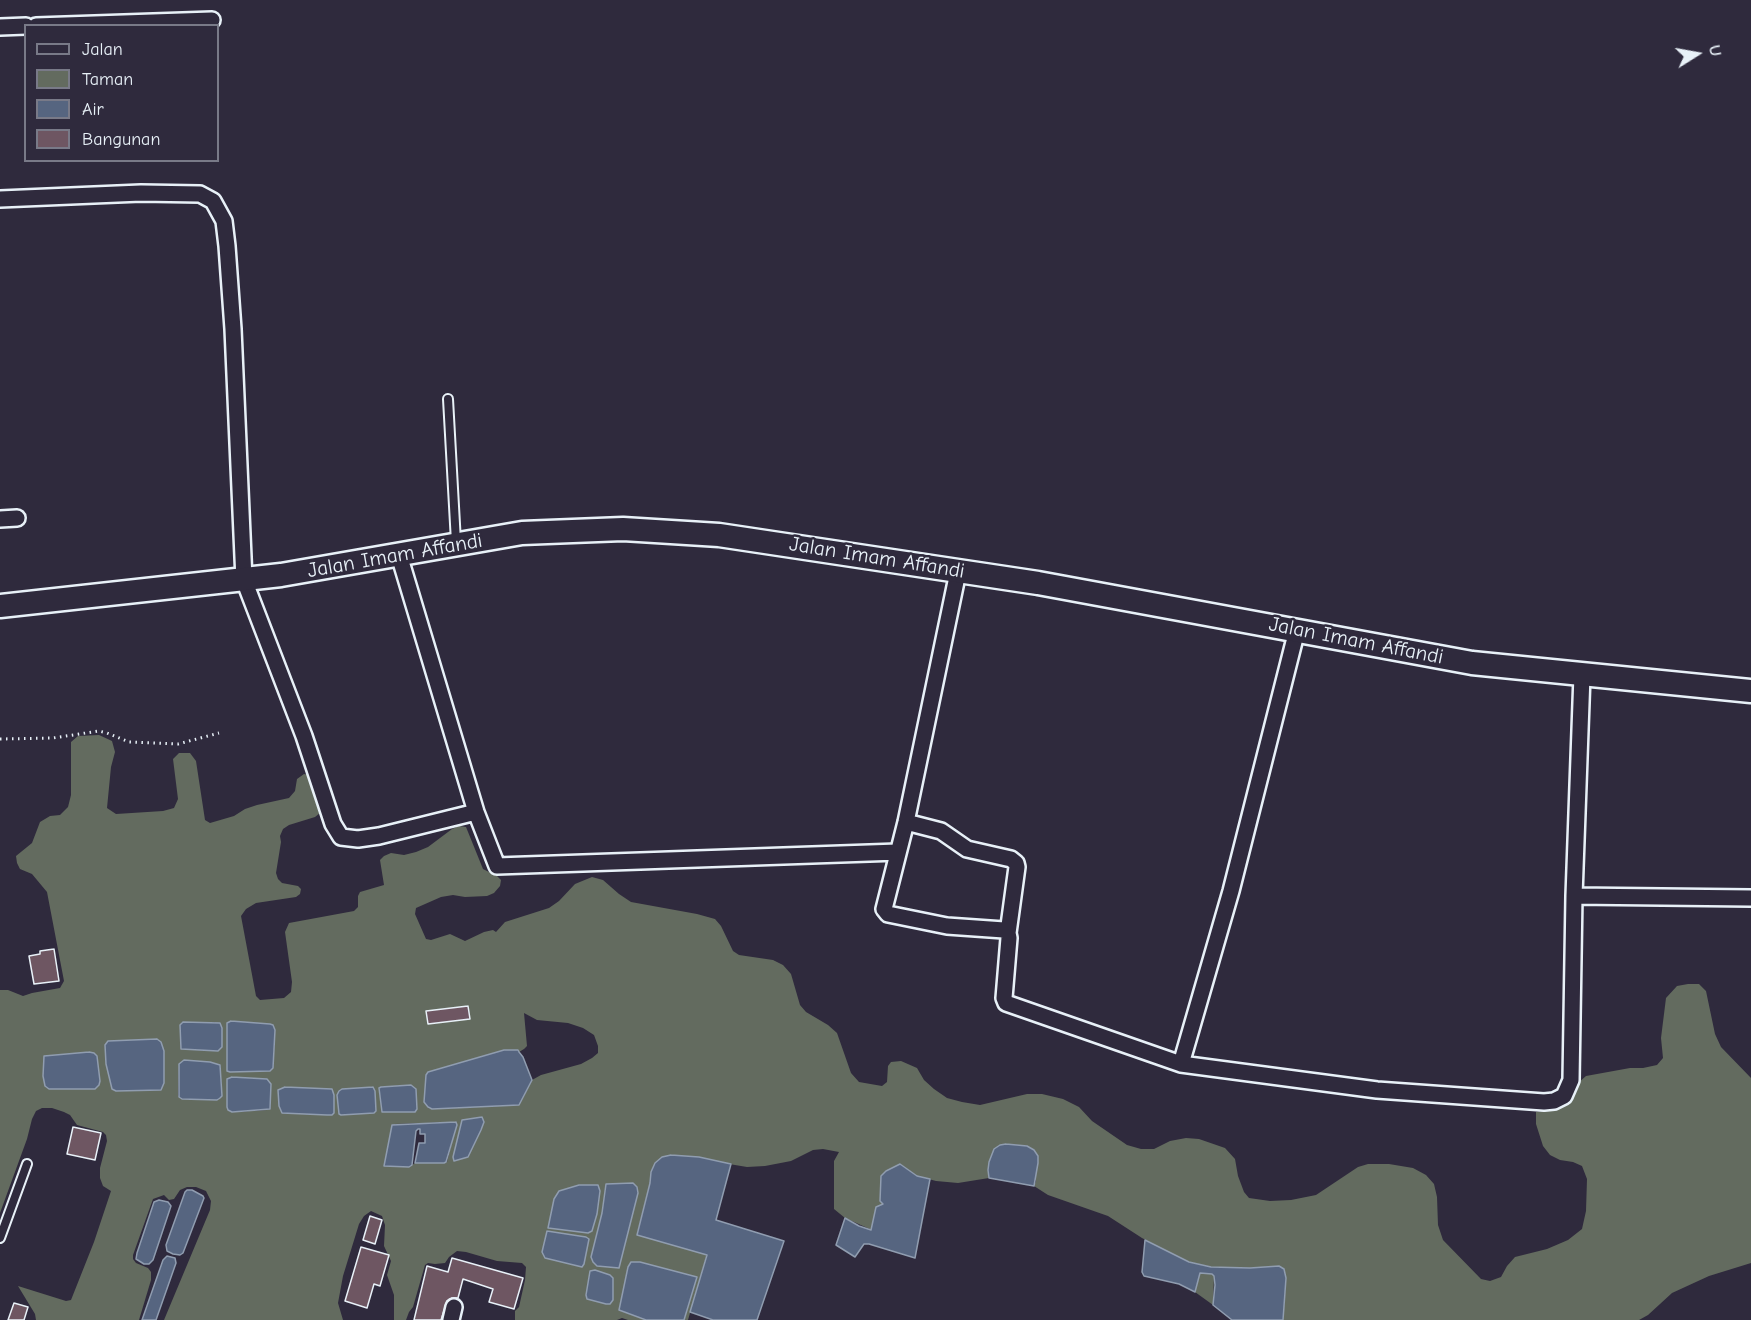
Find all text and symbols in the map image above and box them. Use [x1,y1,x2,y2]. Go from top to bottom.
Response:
legend [24,24,219,162]
north arrow [1667,24,1727,84]
text: Jalan [82,39,123,60]
text: U [1705,44,1725,58]
text: Taman [82,69,133,90]
text: Air [82,99,104,120]
text: Bangunan [82,129,160,150]
street label: Jalan Imam Affandi [306,528,484,584]
street label: Jalan Imam Affandi [788,532,966,584]
street label: Jalan Imam Affandi [1267,612,1445,670]

